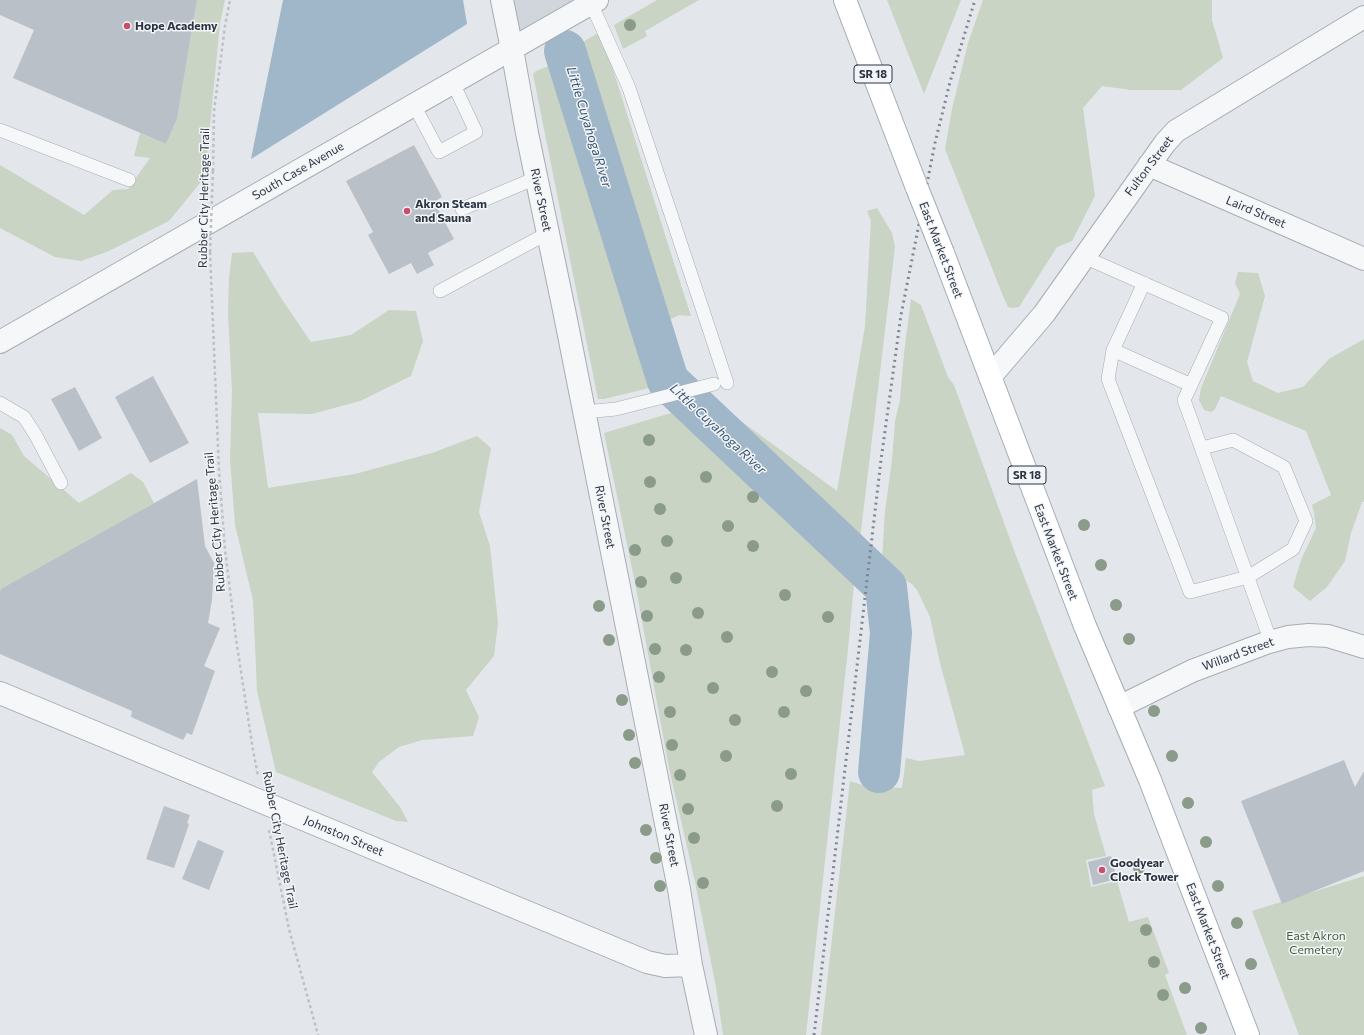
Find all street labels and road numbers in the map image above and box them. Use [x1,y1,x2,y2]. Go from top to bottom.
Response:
road number: SR 18 [854,65,892,83]
street label: Rubber City Heritage Trail [196,128,212,268]
street label: Fulton Street [1122,133,1176,199]
street label: South Case Avenue [250,139,346,203]
street label: River Street [527,167,555,233]
street label: Laird Street [1224,193,1288,231]
street label: East Market Street [916,200,966,300]
street label: Rubber City Heritage Trail [202,452,228,592]
road number: SR 18 [1008,466,1046,484]
street label: River Street [592,484,618,550]
street label: East Market Street [1031,502,1081,602]
street label: Willard Street [1200,634,1276,674]
street label: Rubber City Heritage Trail [260,770,300,910]
street label: River Street [656,802,682,868]
street label: Johnston Street [302,813,386,859]
street label: East Market Street [1183,881,1233,981]

